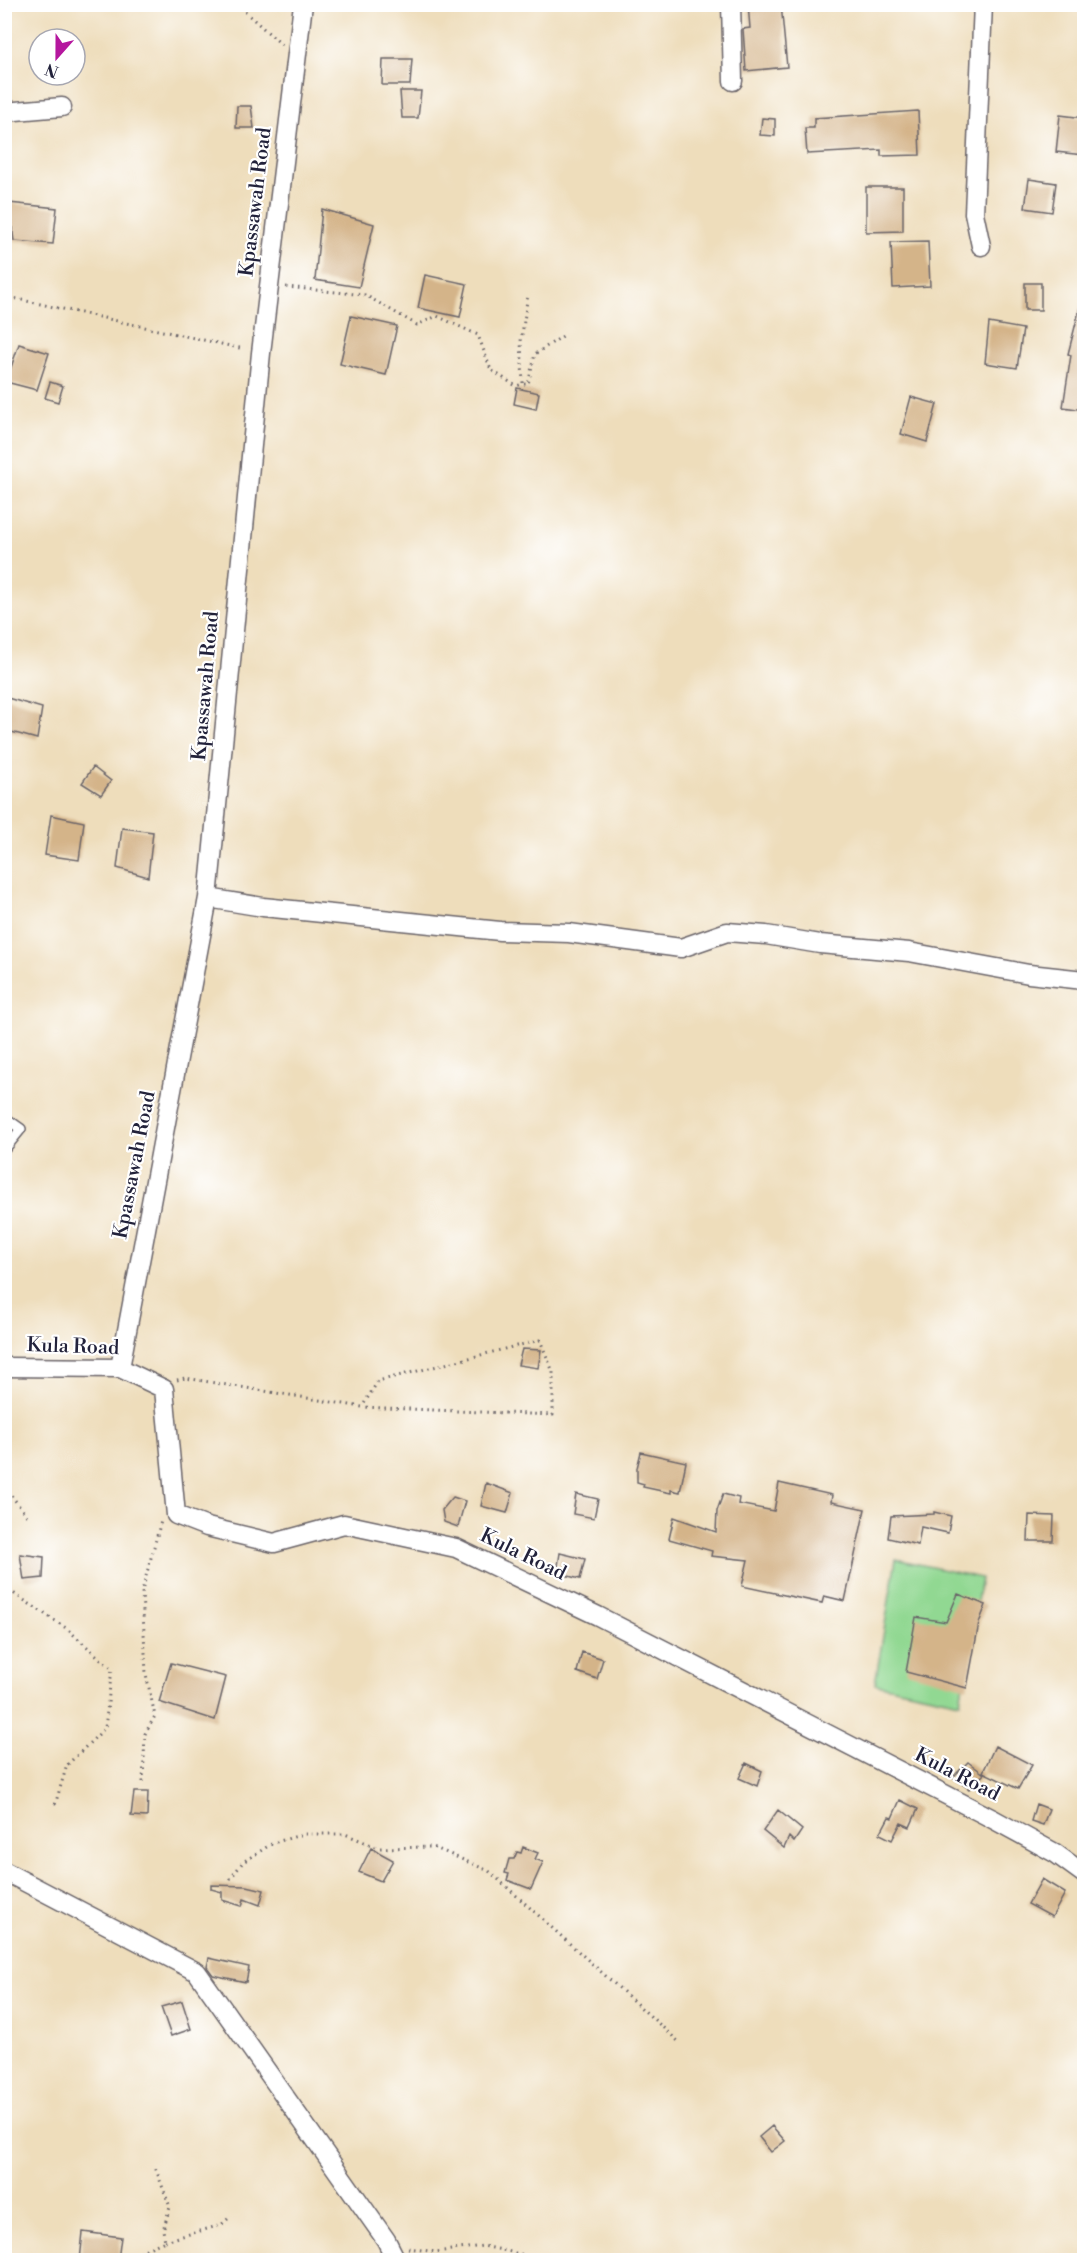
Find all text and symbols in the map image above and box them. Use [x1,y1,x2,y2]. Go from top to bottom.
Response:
north arrow [27,27,87,87]
text: N [42,58,61,82]
street label: Kpassawah Road [234,125,278,278]
street label: Kpassawah Road [187,609,225,762]
street label: Kpassawah Road [108,1088,162,1241]
street label: Kula Road [26,1333,120,1361]
street label: Kula Road [476,1523,571,1587]
street label: Kula Road [910,1743,1005,1808]

